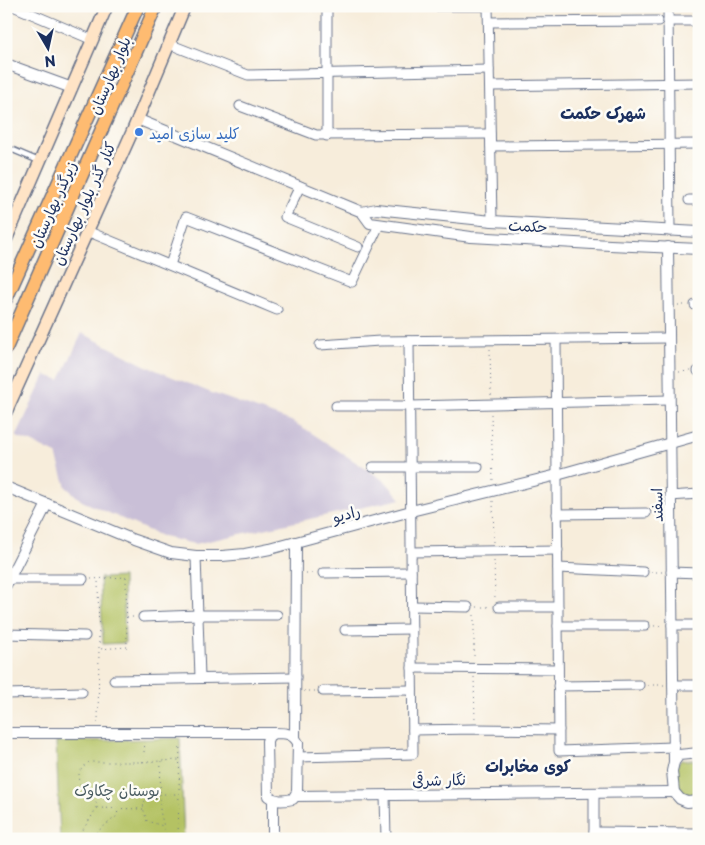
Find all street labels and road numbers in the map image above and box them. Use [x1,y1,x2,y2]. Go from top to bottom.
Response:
street label: بلوار بهارستان [82,32,136,118]
street label: کنار گذر بلوار بهارستان [45,138,121,268]
street label: زیرگذر بهارستان [23,157,81,251]
street label: حکمت [508,212,548,238]
street label: اسفند [644,488,668,522]
street label: رادیو [328,498,363,528]
street label: نگار شرقی [412,767,466,791]

